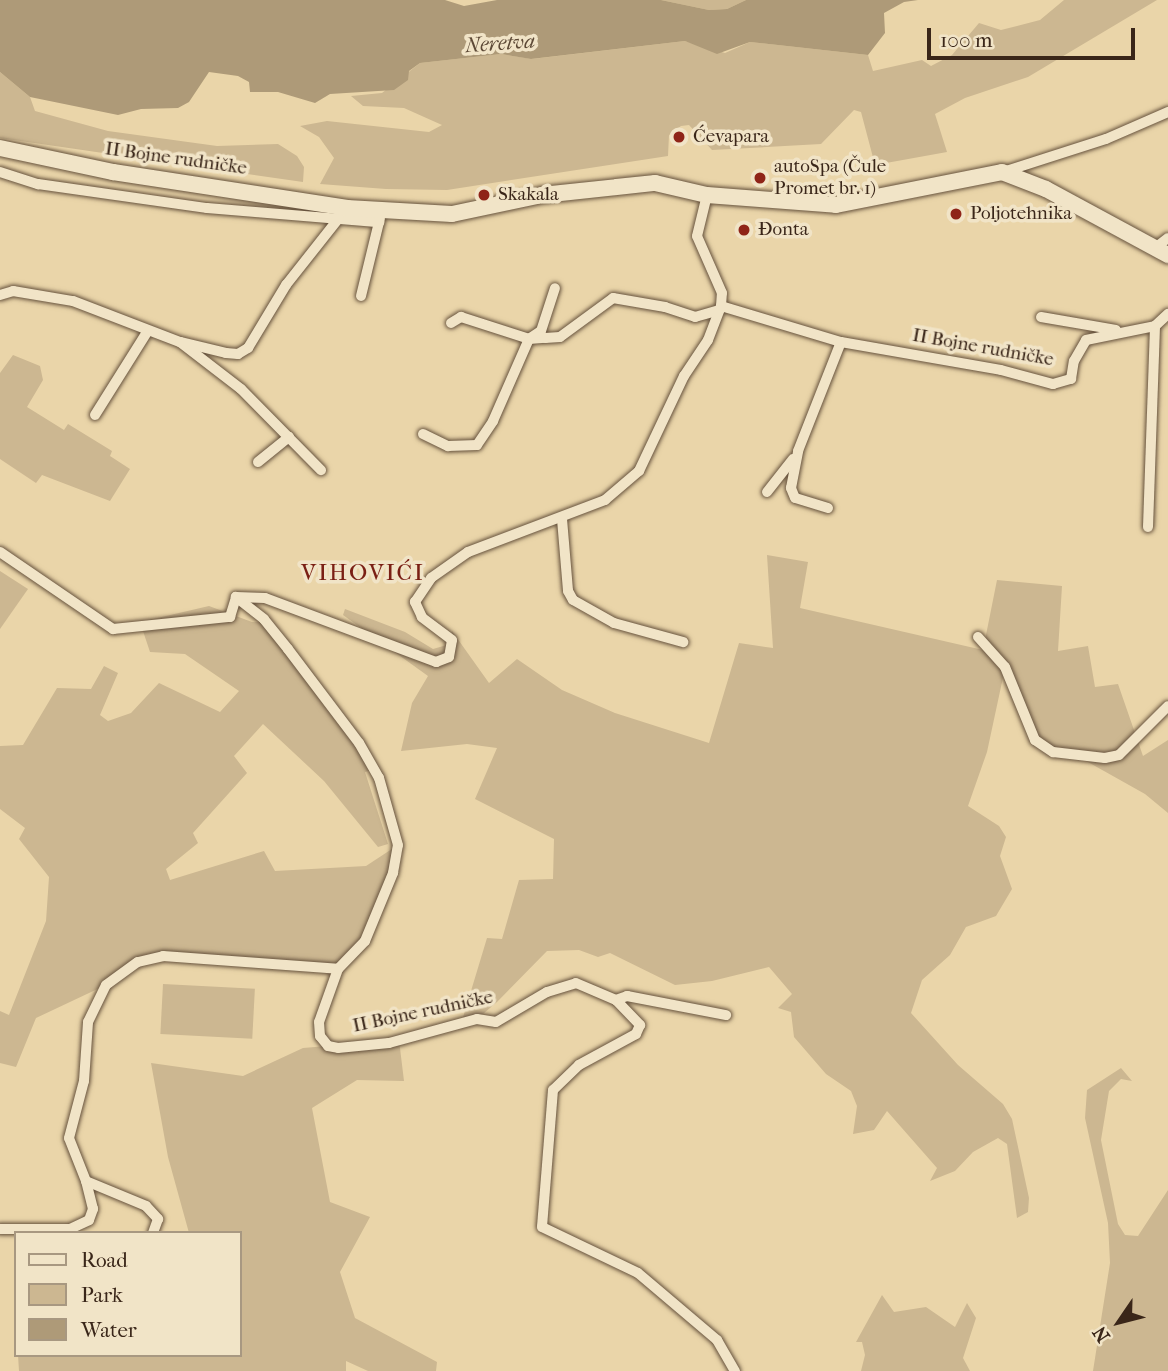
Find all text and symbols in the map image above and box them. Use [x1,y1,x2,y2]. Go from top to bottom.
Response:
scale bar [930,14,1138,58]
water label: Neretva [464,28,536,58]
text: 100 m [940,28,993,52]
place label: Ćevapara [693,126,769,148]
marker: Ćevapara [671,129,687,145]
street label: II Bojne rudničke [104,138,248,180]
place label: autoSpa (Čule Promet br. 1) [774,156,886,200]
marker: autoSpa (Čule Promet br. 1) [752,170,768,186]
place label: Skakala [498,184,559,206]
marker: Skakala [476,187,492,203]
place label: Poljotehnika [970,203,1072,225]
marker: Poljotehnika [948,206,964,222]
place label: Đonta [758,219,808,241]
marker: Đonta [736,222,752,238]
street label: II Bojne rudničke [911,324,1055,372]
district label: VIHOVIĆI [302,559,424,587]
street label: II Bojne rudničke [351,986,495,1038]
legend [14,1231,242,1357]
text: Road [81,1248,128,1272]
text: Park [81,1283,123,1307]
north arrow [1084,1287,1154,1357]
text: Water [81,1318,137,1342]
text: N [1089,1322,1115,1346]

